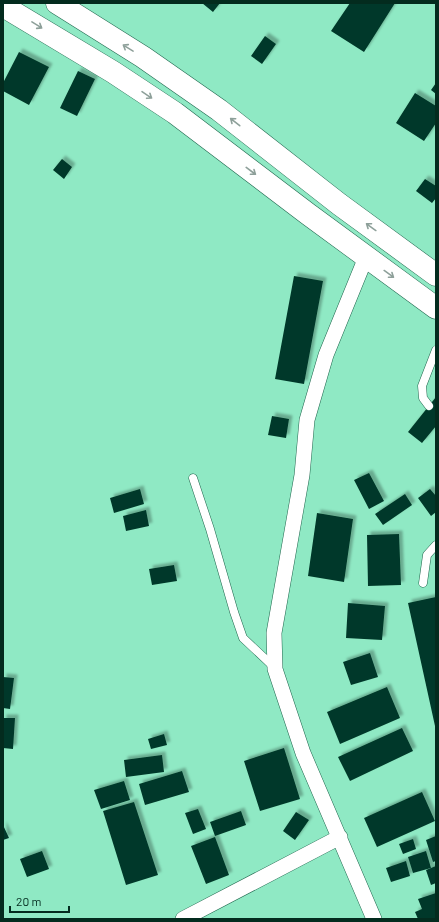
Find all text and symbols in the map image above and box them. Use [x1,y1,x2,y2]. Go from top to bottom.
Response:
one-way arrow [31,22,43,30]
one-way arrow [123,44,134,52]
one-way arrow [141,90,152,99]
one-way arrow [229,118,240,126]
one-way arrow [246,167,257,176]
one-way arrow [365,223,376,231]
one-way arrow [384,270,395,278]
scale bar [10,888,69,914]
text: 20 m [16,894,42,908]

